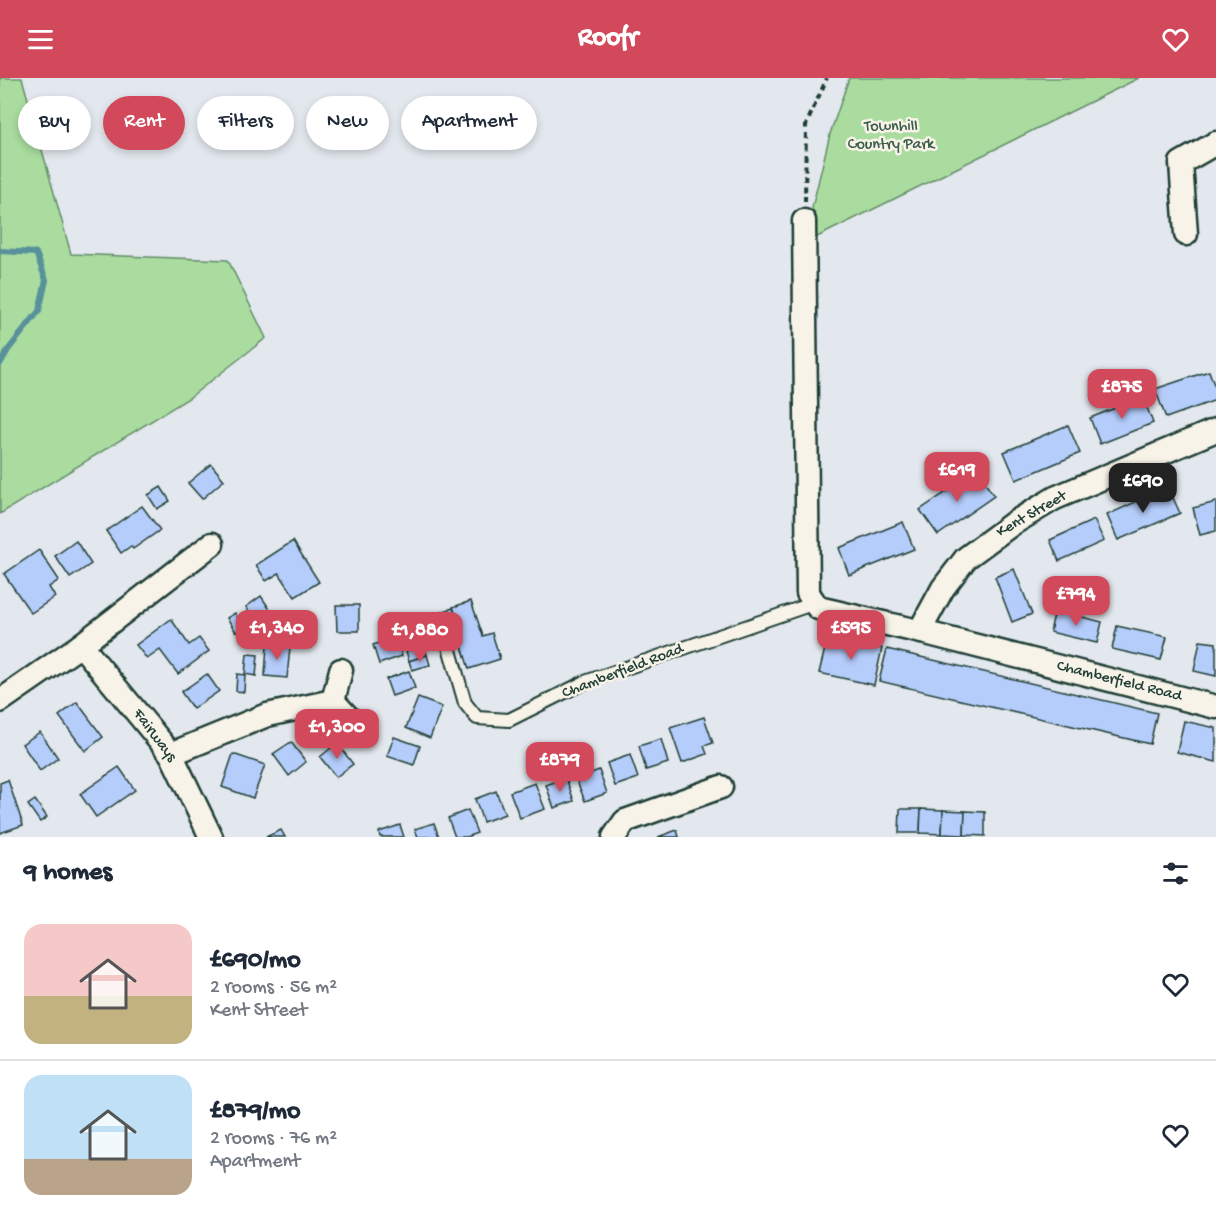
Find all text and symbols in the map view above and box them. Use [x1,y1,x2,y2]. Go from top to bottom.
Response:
icon: menu [24,23,57,56]
text: Roofr [578,23,638,55]
icon: heart [1159,23,1192,56]
chip: Buy [18,96,91,150]
chip: Rent [103,96,185,150]
chip: Filters [197,96,294,150]
chip: New [306,96,389,150]
chip: Apartment [401,96,537,150]
park label: Townhill Country Park [848,118,936,155]
pin: £875 [1086,369,1158,420]
text: £875 [1102,377,1142,400]
pin: £619 [921,452,993,503]
text: £619 [938,460,976,483]
pin: £690 [1107,463,1179,514]
text: £690 [1123,471,1163,494]
street label: Kent Street [994,487,1072,543]
pin: £794 [1040,576,1112,627]
text: £794 [1057,584,1095,607]
pin: £1,340 [228,610,326,661]
pin: £595 [815,610,887,661]
pin: £1,880 [371,612,469,663]
text: £1,340 [250,618,304,641]
text: £595 [831,618,871,641]
text: £1,880 [392,620,448,643]
street label: Chamberfield Road [560,640,688,704]
street label: Chamberfield Road [1055,657,1185,707]
street label: Fairways [127,705,181,767]
pin: £1,300 [288,709,386,760]
text: £1,300 [309,717,365,740]
pin: £879 [524,742,596,793]
text: £879 [540,750,580,773]
icon: filters [1159,857,1192,890]
text: 9 homes [24,858,112,889]
text: £690/mo [210,946,301,977]
icon: home [72,948,144,1020]
icon: heart [1159,968,1192,1001]
text: 2 rooms · 56 m² [210,977,337,1000]
text: Kent Street [210,1000,307,1023]
text: £879/mo [210,1097,301,1128]
icon: home [72,1099,144,1171]
icon: heart [1159,1119,1192,1152]
text: 2 rooms · 76 m² [210,1128,337,1151]
text: Apartment [210,1151,300,1174]

